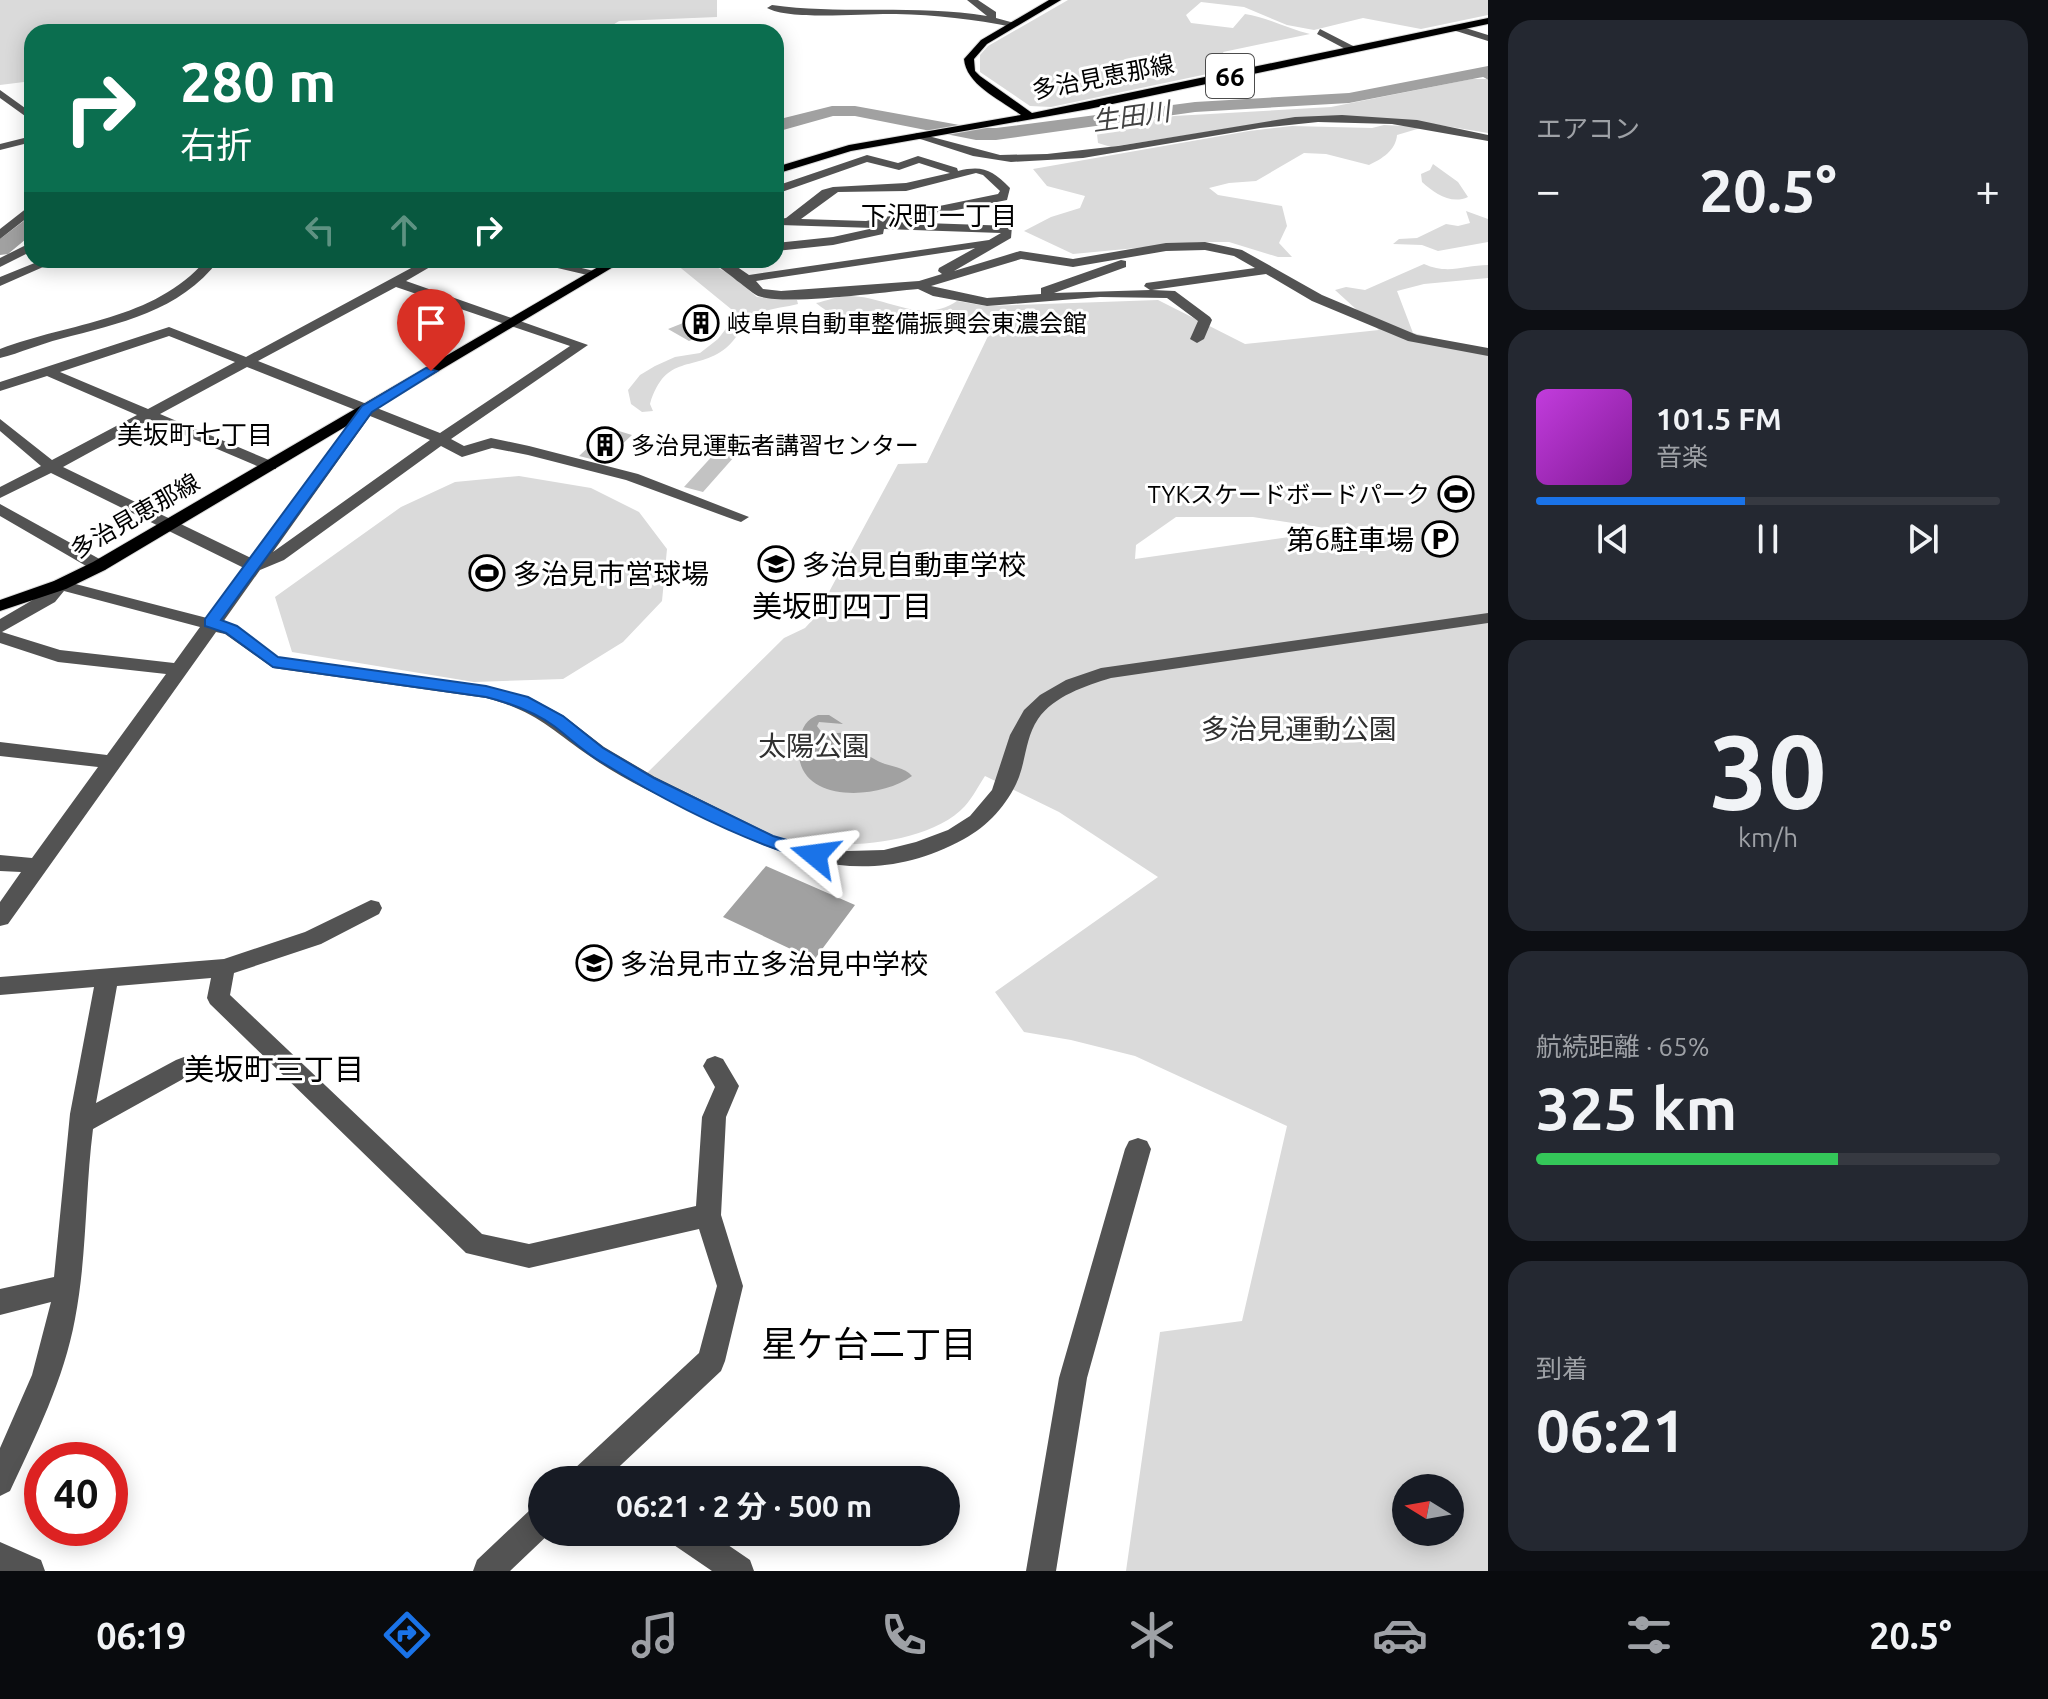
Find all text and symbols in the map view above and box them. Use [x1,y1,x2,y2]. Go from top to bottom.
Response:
text: 280 m [180,50,336,113]
street label: 多治見恵那線 [1030,50,1176,104]
road number: 66 [1206,54,1254,98]
icon: right [48,56,152,160]
water label: 生田川 [1090,96,1175,136]
text: エアコン [1536,114,1640,143]
text: 右折 [180,124,252,165]
text: 20.5° [1699,156,1837,223]
text: − [1536,165,1561,214]
text: + [1975,165,2000,214]
district label: 下沢町一丁目 [861,201,1017,230]
icon: left [298,208,342,252]
icon: ahead [382,208,426,252]
icon: right [466,208,510,252]
pin [397,289,465,371]
icon: arrive [409,301,453,345]
building icon: 岐阜県自動車整備振興会東濃会館 [682,304,720,342]
place label: 岐阜県自動車整備振興会東濃会館 [727,310,1087,337]
text: 101.5 FM [1656,402,1782,436]
district label: 美坂町七丁目 [117,420,273,449]
building icon: 多治見運転者講習センター [586,426,624,464]
place label: 多治見運転者講習センター [631,432,919,459]
text: 音楽 [1656,442,1708,471]
street label: 多治見恵那線 [66,468,204,564]
sports icon: TYKスケードボードパーク [1437,475,1475,513]
place label: TYKスケードボードパーク [1147,481,1430,508]
icon: previous [1591,517,1635,561]
icon: pause [1746,517,1790,561]
icon: next [1901,517,1945,561]
parking icon: 第6駐車場 [1421,520,1459,558]
place label: 第6駐車場 [1286,524,1414,555]
school or university icon: 多治見自動車学校 [757,545,795,583]
place label: 多治見自動車学校 [802,549,1026,580]
sports icon: 多治見市営球場 [468,554,506,592]
place label: 多治見市営球場 [513,558,709,589]
district label: 美坂町四丁目 [752,589,932,623]
text: 30 [1709,712,1827,829]
park label: 多治見運動公園 [1201,713,1397,744]
park label: 太陽公園 [758,730,870,761]
position arrow [773,813,857,897]
text: km/h [1738,823,1798,852]
school or university icon: 多治見市立多治見中学校 [575,944,613,982]
place label: 多治見市立多治見中学校 [620,948,928,979]
text: 航続距離 · 65% [1536,1032,1710,1061]
district label: 美坂町三丁目 [184,1052,364,1086]
text: 325 km [1536,1074,1737,1141]
district label: 星ケ台二丁目 [761,1323,977,1364]
text: 到着 [1536,1354,1588,1383]
text: 06:21 [1536,1396,1686,1463]
speed limit sign: 40 [24,1442,128,1546]
north arrow [1392,1474,1464,1546]
map controls [1392,1474,1464,1546]
text: 06:21 · 2 分 · 500 m [616,1489,872,1523]
icon: directions [379,1607,435,1663]
icon: music [627,1607,683,1663]
icon: phone [876,1607,932,1663]
icon: climate [1124,1607,1180,1663]
icon: car [1372,1607,1428,1663]
icon: filters [1621,1607,1677,1663]
text: 06:19 [96,1615,186,1656]
text: 20.5° [1869,1615,1952,1656]

